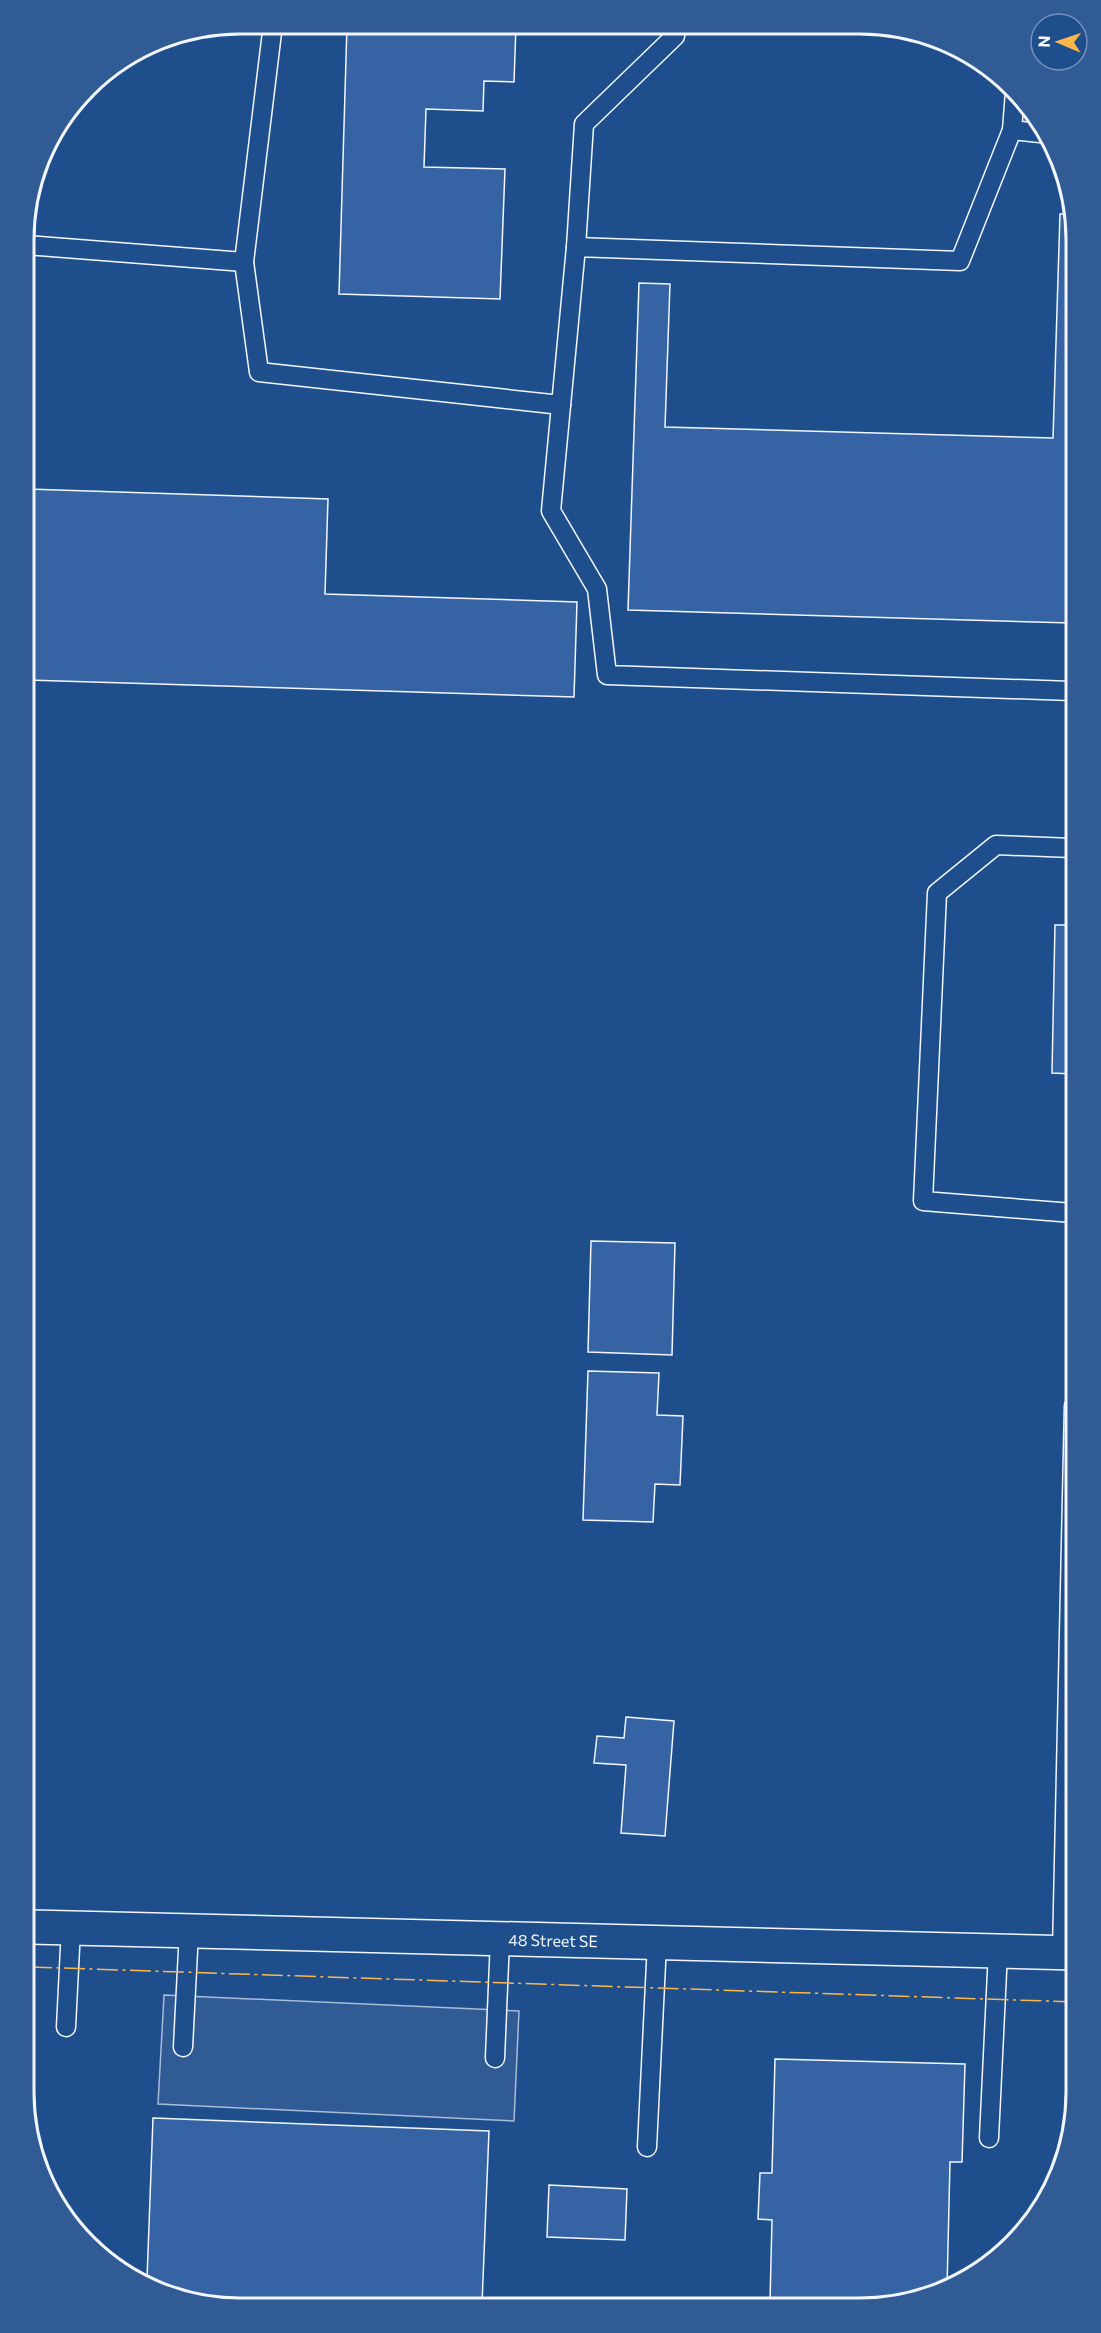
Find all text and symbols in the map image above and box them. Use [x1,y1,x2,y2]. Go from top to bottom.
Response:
north arrow [1029,12,1089,72]
text: N [1034,35,1053,48]
street label: 48 Street SE [508,1930,598,1950]

